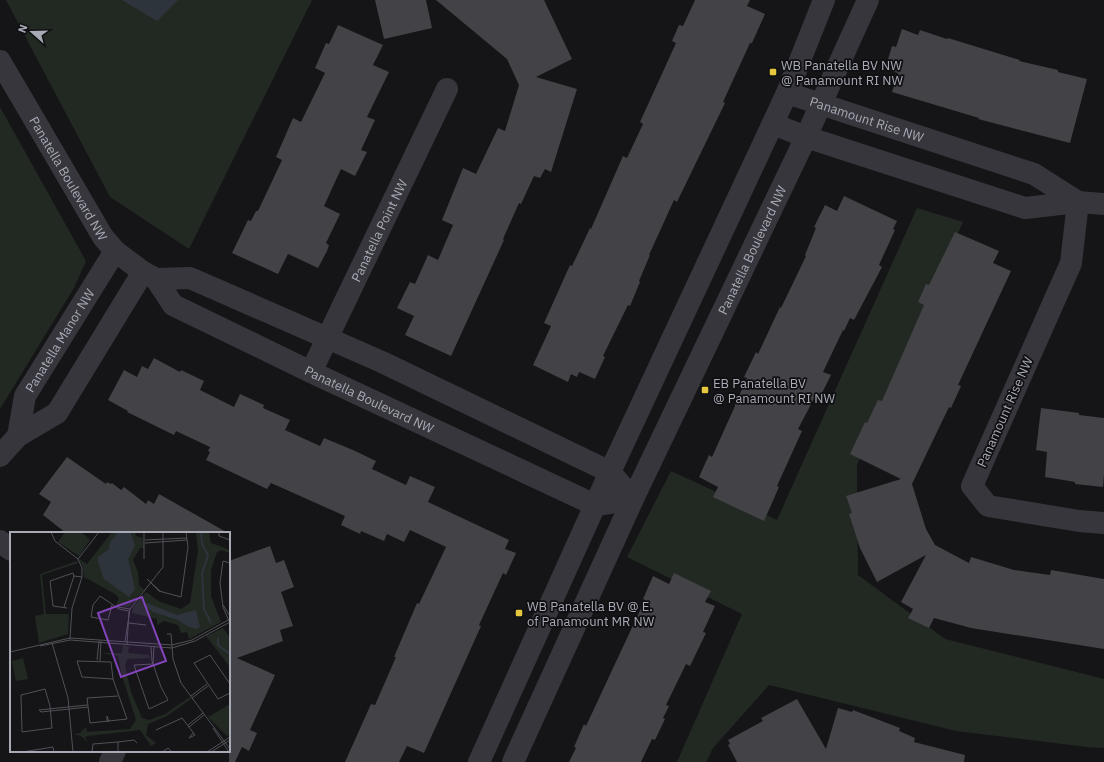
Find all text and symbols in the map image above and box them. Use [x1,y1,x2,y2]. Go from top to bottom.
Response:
north arrow [12,12,52,52]
text: N [15,22,31,35]
place label: WB Panatella BV NW @ Panamount RI NW [781,57,903,89]
marker: WB Panatella BV NW @ Panamount RI NW [768,67,778,77]
street label: Panamount Rise NW [808,93,926,146]
street label: Panatella Boulevard NW [26,113,112,244]
street label: Panatella Point NW [347,176,411,285]
street label: Panatella Boulevard NW [714,182,790,317]
street label: Panatella Manor NW [21,285,98,395]
street label: Panamount Rise NW [973,354,1037,470]
street label: Panatella Boulevard NW [302,362,437,437]
place label: EB Panatella BV @ Panamount RI NW [713,375,835,407]
marker: EB Panatella BV @ Panamount RI NW [700,385,710,395]
inset map [10,532,230,752]
place label: WB Panatella BV @ E. of Panamount MR NW [527,598,655,630]
marker: WB Panatella BV @ E. of Panamount MR NW [514,608,524,618]

